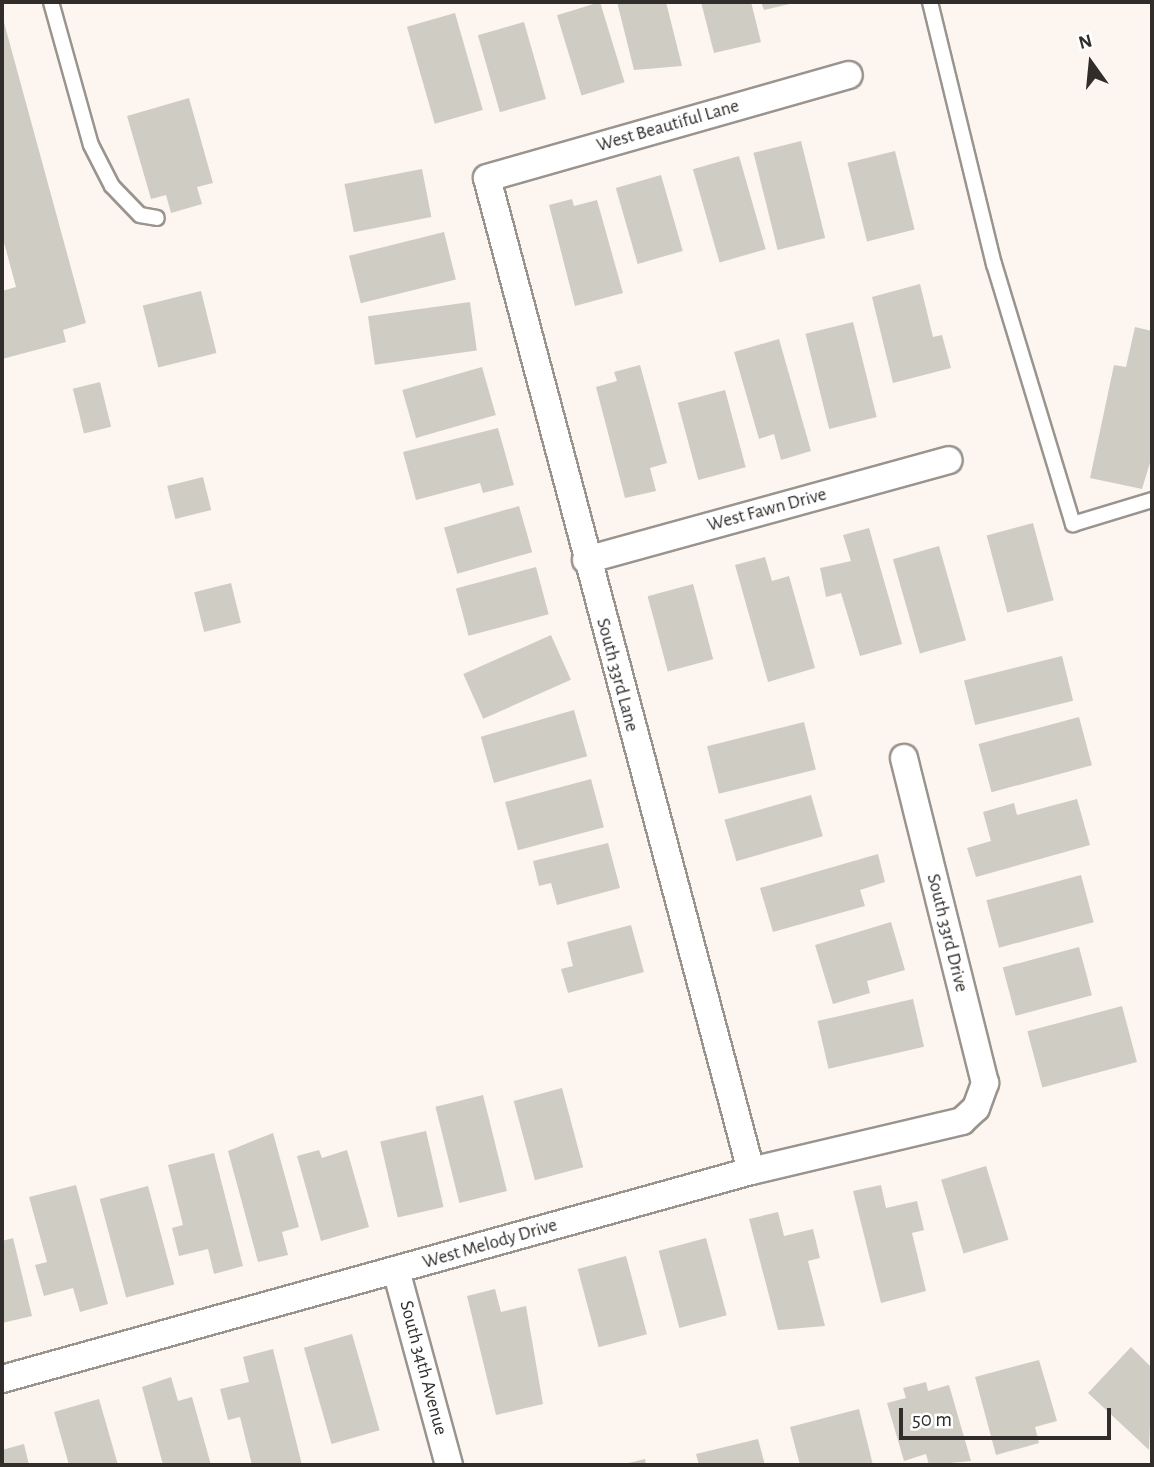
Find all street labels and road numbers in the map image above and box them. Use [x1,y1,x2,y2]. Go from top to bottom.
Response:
street label: West Beautiful Lane [594,95,742,157]
street label: West Fawn Drive [705,483,829,537]
street label: South 33rd Lane [591,616,643,734]
street label: South 33rd Drive [921,872,973,994]
street label: West Melody Drive [420,1214,560,1274]
street label: South 34th Avenue [394,1298,452,1438]

